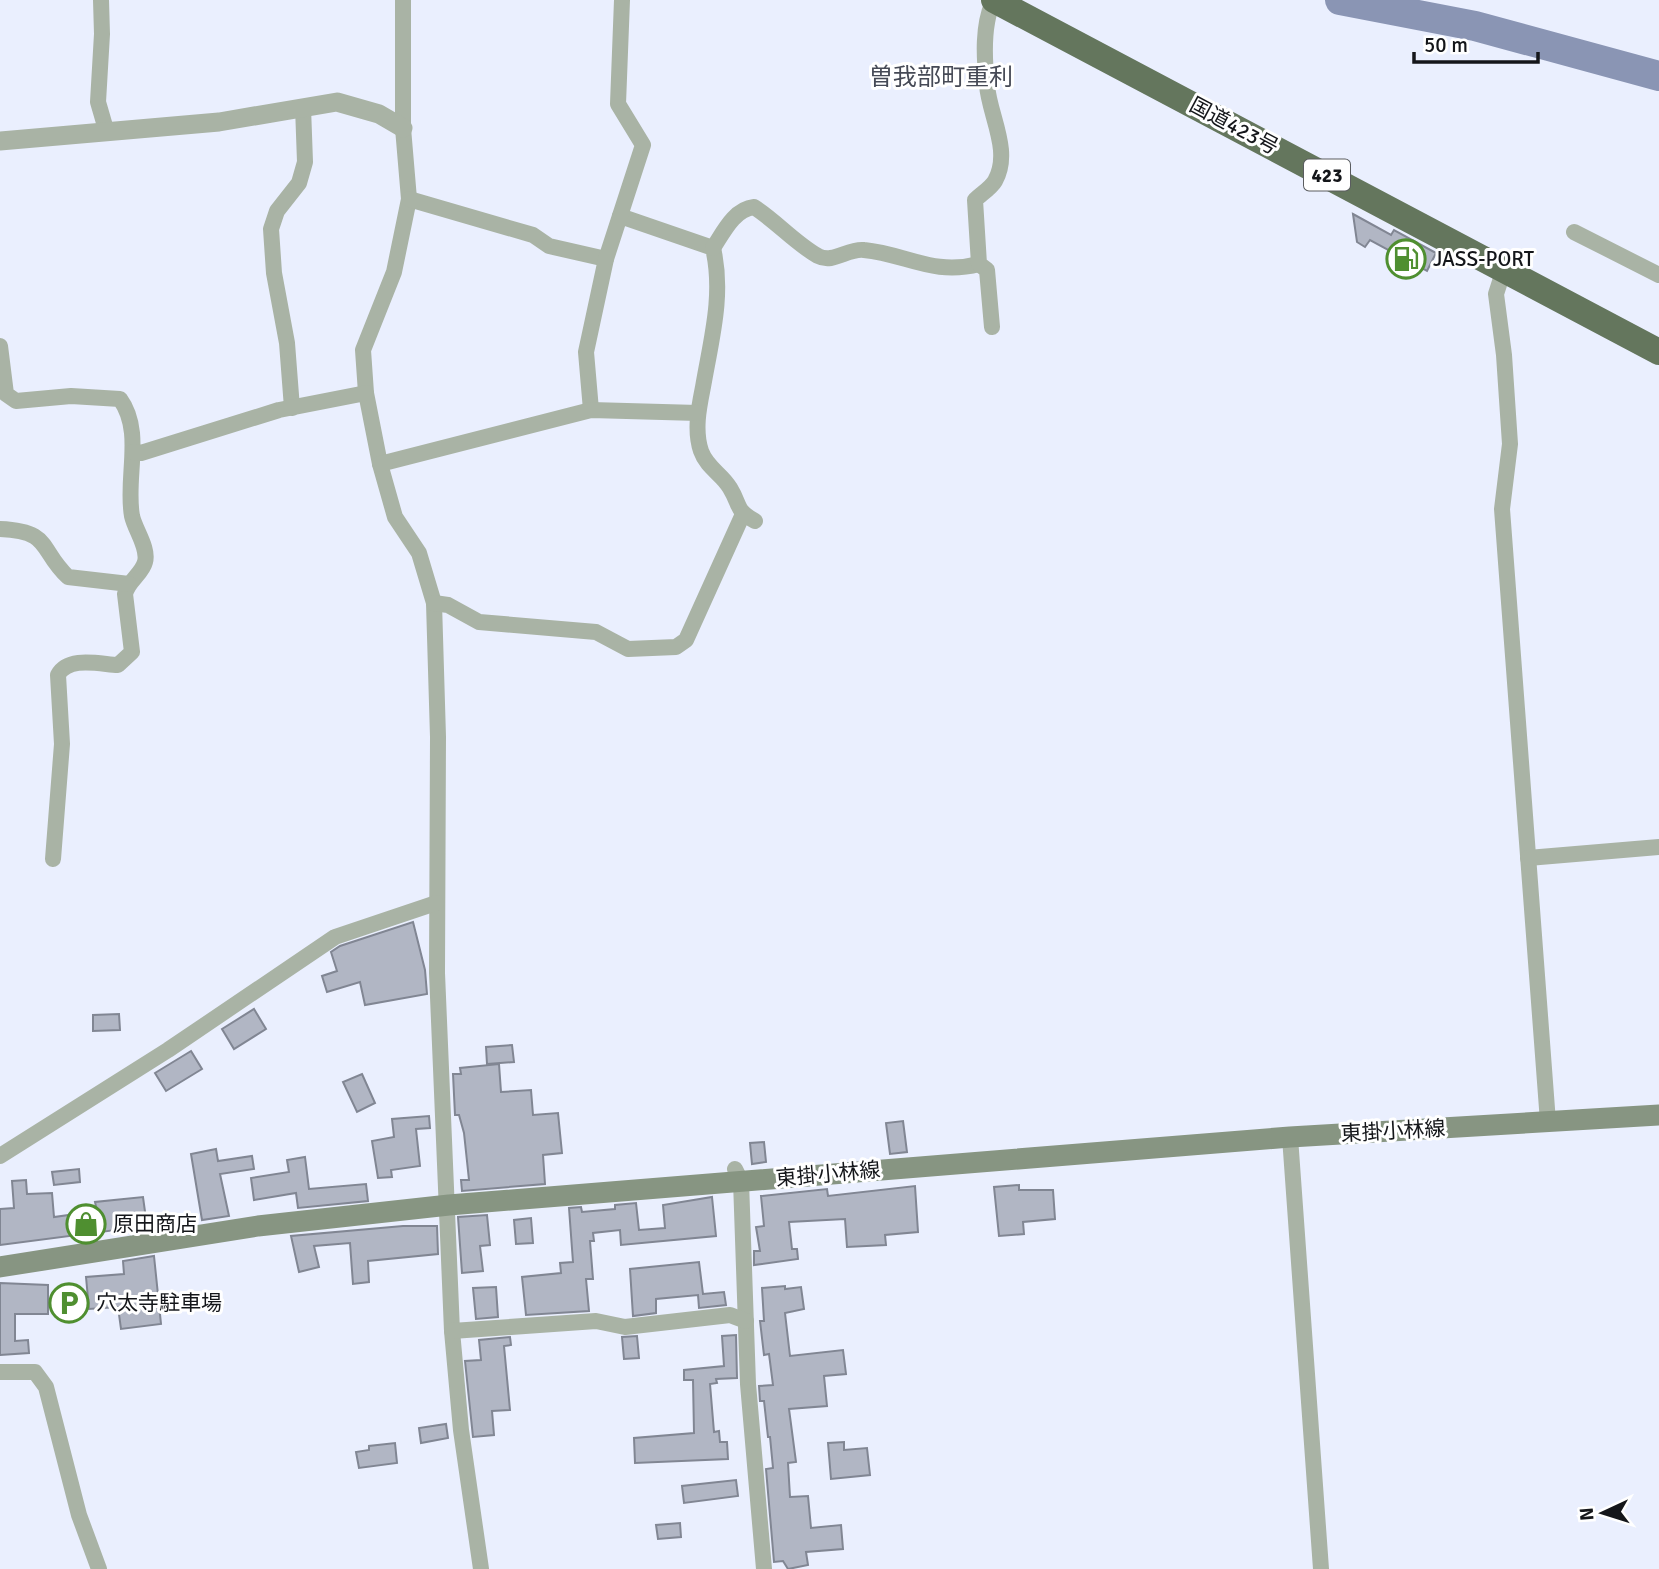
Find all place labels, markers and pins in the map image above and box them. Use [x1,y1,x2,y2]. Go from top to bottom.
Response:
fuel station icon: JASS-PORT [1385,238,1427,280]
place label: JASS-PORT [1433,246,1535,272]
shop icon: 原田商店 [65,1203,107,1245]
place label: 原田商店 [113,1211,197,1237]
parking icon: 穴太寺駐車場 [48,1282,90,1324]
place label: 穴太寺駐車場 [96,1290,222,1316]

